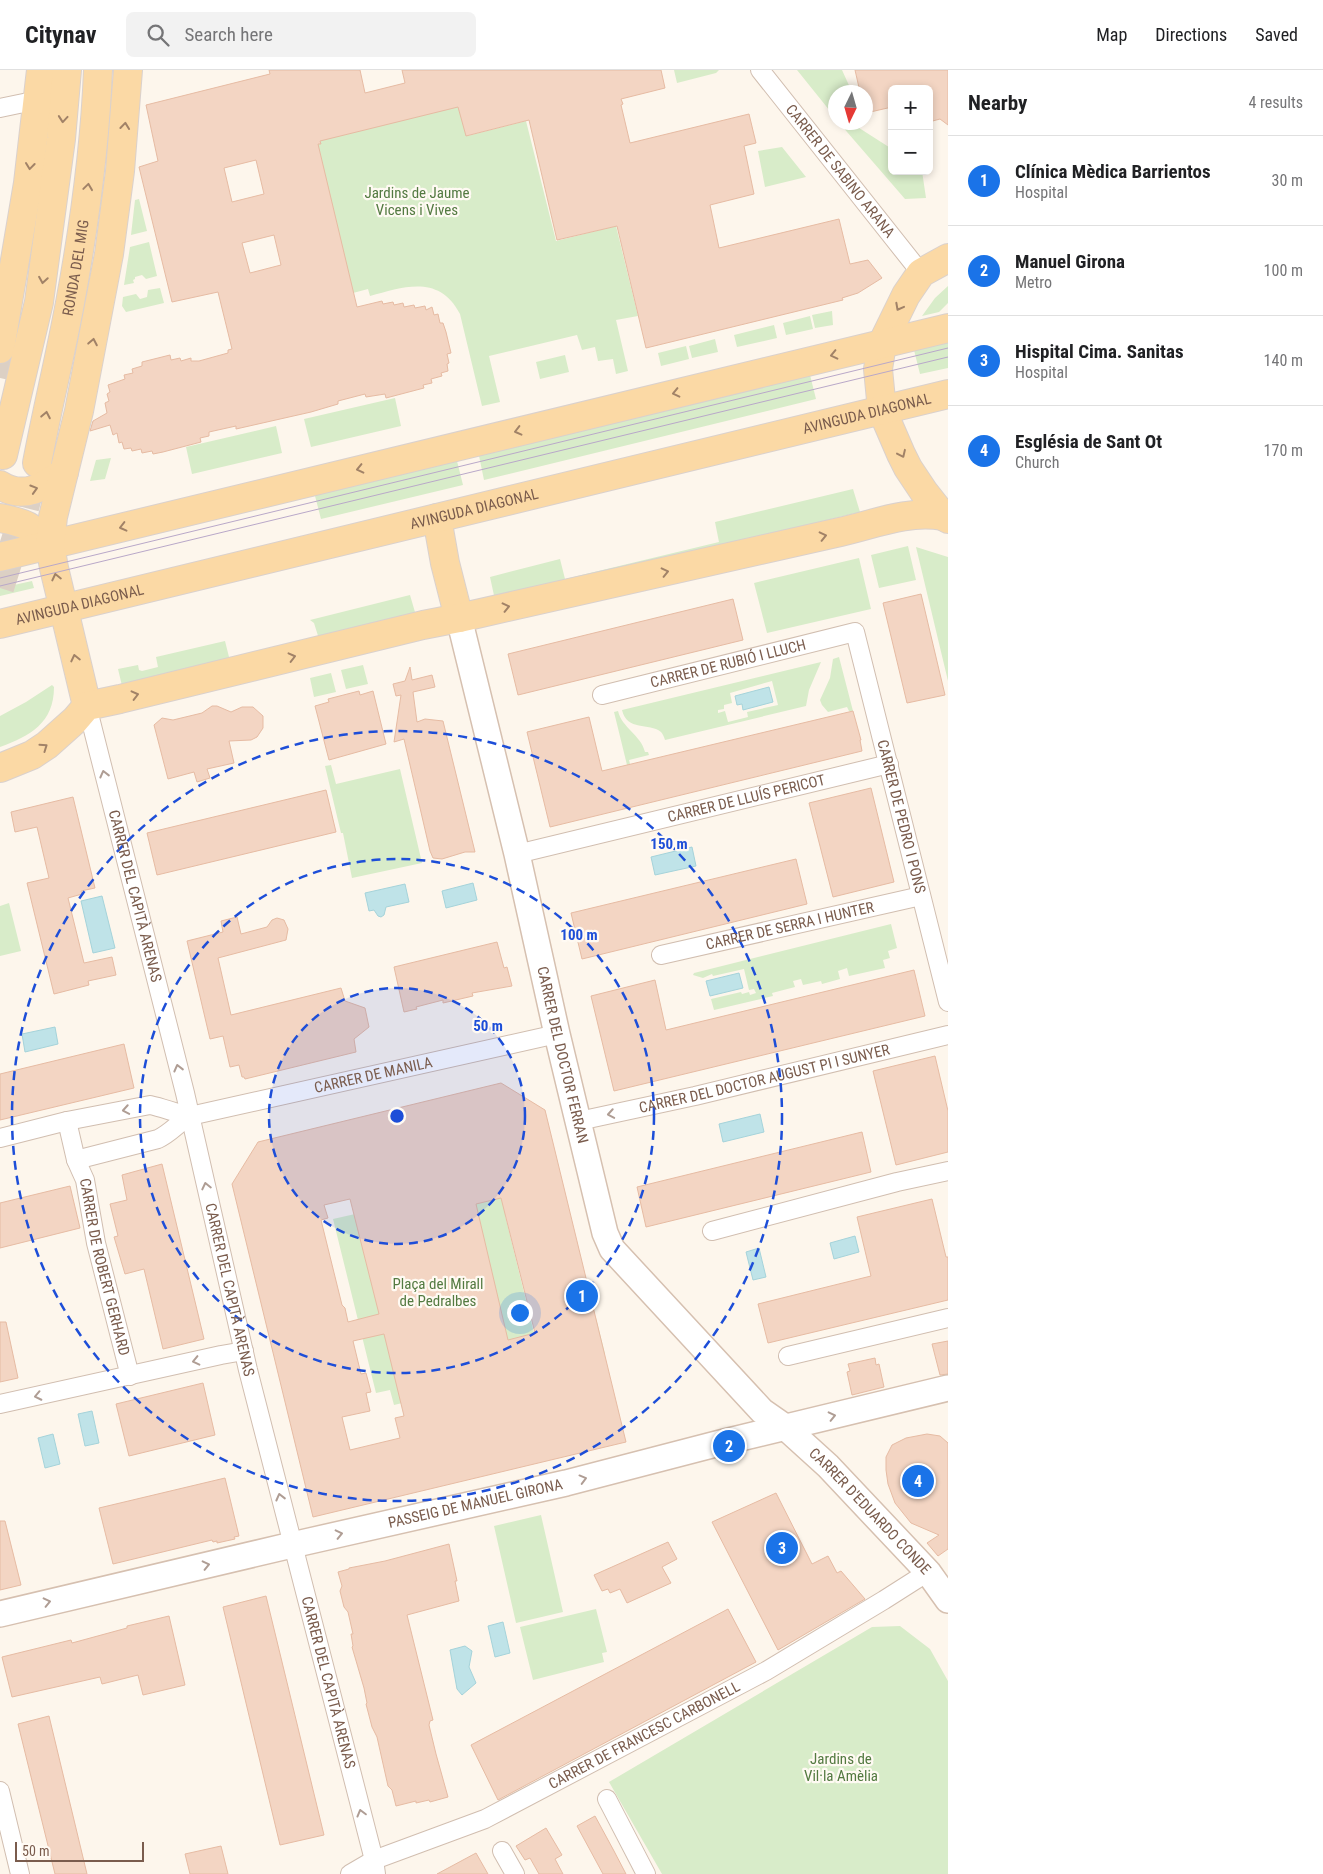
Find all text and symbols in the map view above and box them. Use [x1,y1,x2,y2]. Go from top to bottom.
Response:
search box [126,12,476,57]
text: Citynav [25,21,96,49]
icon: search [144,21,172,49]
text: Search here [184,23,273,46]
text: Map [1096,24,1127,45]
text: Directions [1155,24,1227,45]
text: Saved [1255,24,1298,45]
north arrow [828,85,873,130]
map controls [888,85,933,175]
button: + [888,85,933,130]
text: Nearby [968,91,1027,115]
text: 4 results [1248,93,1303,112]
street label: CARRER DE SABINO ARANA [782,101,899,242]
one-way arrow [58,115,69,123]
one-way arrow [119,122,130,130]
button: − [888,130,933,175]
text: Clínica Mèdica Barrientos [1015,160,1211,183]
one-way arrow [25,162,36,170]
text: 1 [980,171,988,190]
text: 30 m [1271,171,1303,190]
one-way arrow [82,182,92,191]
text: Hospital [1015,183,1068,202]
park label: Jardins de Jaume Vicens i Vives [364,184,470,219]
street label: RONDA DEL MIG [59,219,93,318]
text: Manuel Girona [1015,250,1125,273]
text: 2 [980,261,988,280]
text: 100 m [1264,261,1303,280]
text: Metro [1015,273,1052,292]
one-way arrow [38,276,49,284]
one-way arrow [895,302,905,311]
one-way arrow [87,338,97,346]
text: Hispital Cima. Sanitas [1015,340,1184,363]
one-way arrow [830,349,839,360]
text: 3 [980,351,988,370]
text: 140 m [1264,351,1303,370]
text: Hospital [1015,363,1068,382]
one-way arrow [672,387,681,398]
street label: AVINGUDA DIAGONAL [801,389,933,438]
one-way arrow [40,411,51,420]
one-way arrow [514,425,523,436]
text: Església de Sant Ot [1015,430,1162,453]
text: 4 [980,441,988,460]
text: 170 m [1264,441,1303,460]
one-way arrow [895,449,906,458]
text: Church [1015,453,1059,472]
one-way arrow [356,463,365,474]
one-way arrow [29,485,37,495]
street label: AVINGUDA DIAGONAL [408,485,540,533]
one-way arrow [118,521,127,532]
one-way arrow [819,531,828,542]
one-way arrow [660,567,669,578]
one-way arrow [51,572,62,581]
street label: AVINGUDA DIAGONAL [14,580,146,629]
one-way arrow [502,603,511,613]
street label: CARRER DE RUBIÓ I LLUCH [648,636,808,692]
one-way arrow [288,652,297,663]
one-way arrow [70,654,81,663]
one-way arrow [130,691,138,701]
street label: CARRER DE PEDRO I PONS [873,738,929,896]
one-way arrow [38,744,47,753]
one-way arrow [99,770,110,779]
street label: CARRER DE LLUÍS PERICOT [666,771,827,826]
street label: CARRER DEL CAPITÀ ARENAS [105,808,166,984]
text: 150 m [650,835,688,853]
street label: CARRER DE SERRA I HUNTER [704,898,876,954]
text: 100 m [560,926,598,944]
street label: CARRER DEL DOCTOR FERRAN [533,965,592,1145]
text: 50 m [473,1017,503,1035]
street label: CARRER DEL DOCTOR AUGUST PI I SUNYER [637,1040,891,1117]
street label: CARRER DE MANILA [313,1053,434,1097]
one-way arrow [174,1065,184,1073]
one-way arrow [122,1104,130,1114]
centre of rings [388,1107,406,1125]
one-way arrow [606,1108,615,1119]
street label: CARRER DE ROBERT GERHARD [76,1177,133,1357]
one-way arrow [201,1181,212,1190]
street label: CARRER DEL CAPITÀ ARENAS [201,1201,258,1378]
park label: Plaça del Mirall de Pedralbes [393,1275,483,1310]
pin: 1 [566,1277,598,1315]
your location [507,1300,533,1326]
one-way arrow [192,1355,201,1366]
one-way arrow [33,1390,42,1401]
one-way arrow [828,1411,837,1422]
pin: 2 [713,1427,745,1465]
street label: CARRER D'EDUARDO CONDE [805,1444,934,1578]
pin: 4 [902,1462,934,1500]
one-way arrow [579,1474,587,1484]
street label: PASSEIG DE MANUEL GIRONA [386,1475,565,1532]
one-way arrow [275,1493,286,1502]
one-way arrow [335,1529,344,1540]
pin: 3 [766,1529,798,1567]
one-way arrow [201,1560,210,1571]
street label: CARRER DEL CAPITÀ ARENAS [298,1595,359,1771]
one-way arrow [43,1597,52,1608]
street label: CARRER DE FRANCESC CARBONELL [545,1677,743,1793]
park label: Jardins de Vil·la Amèlia [804,1750,878,1785]
one-way arrow [357,1809,367,1817]
scale bar [15,1839,144,1862]
text: 50 m [22,1843,50,1859]

